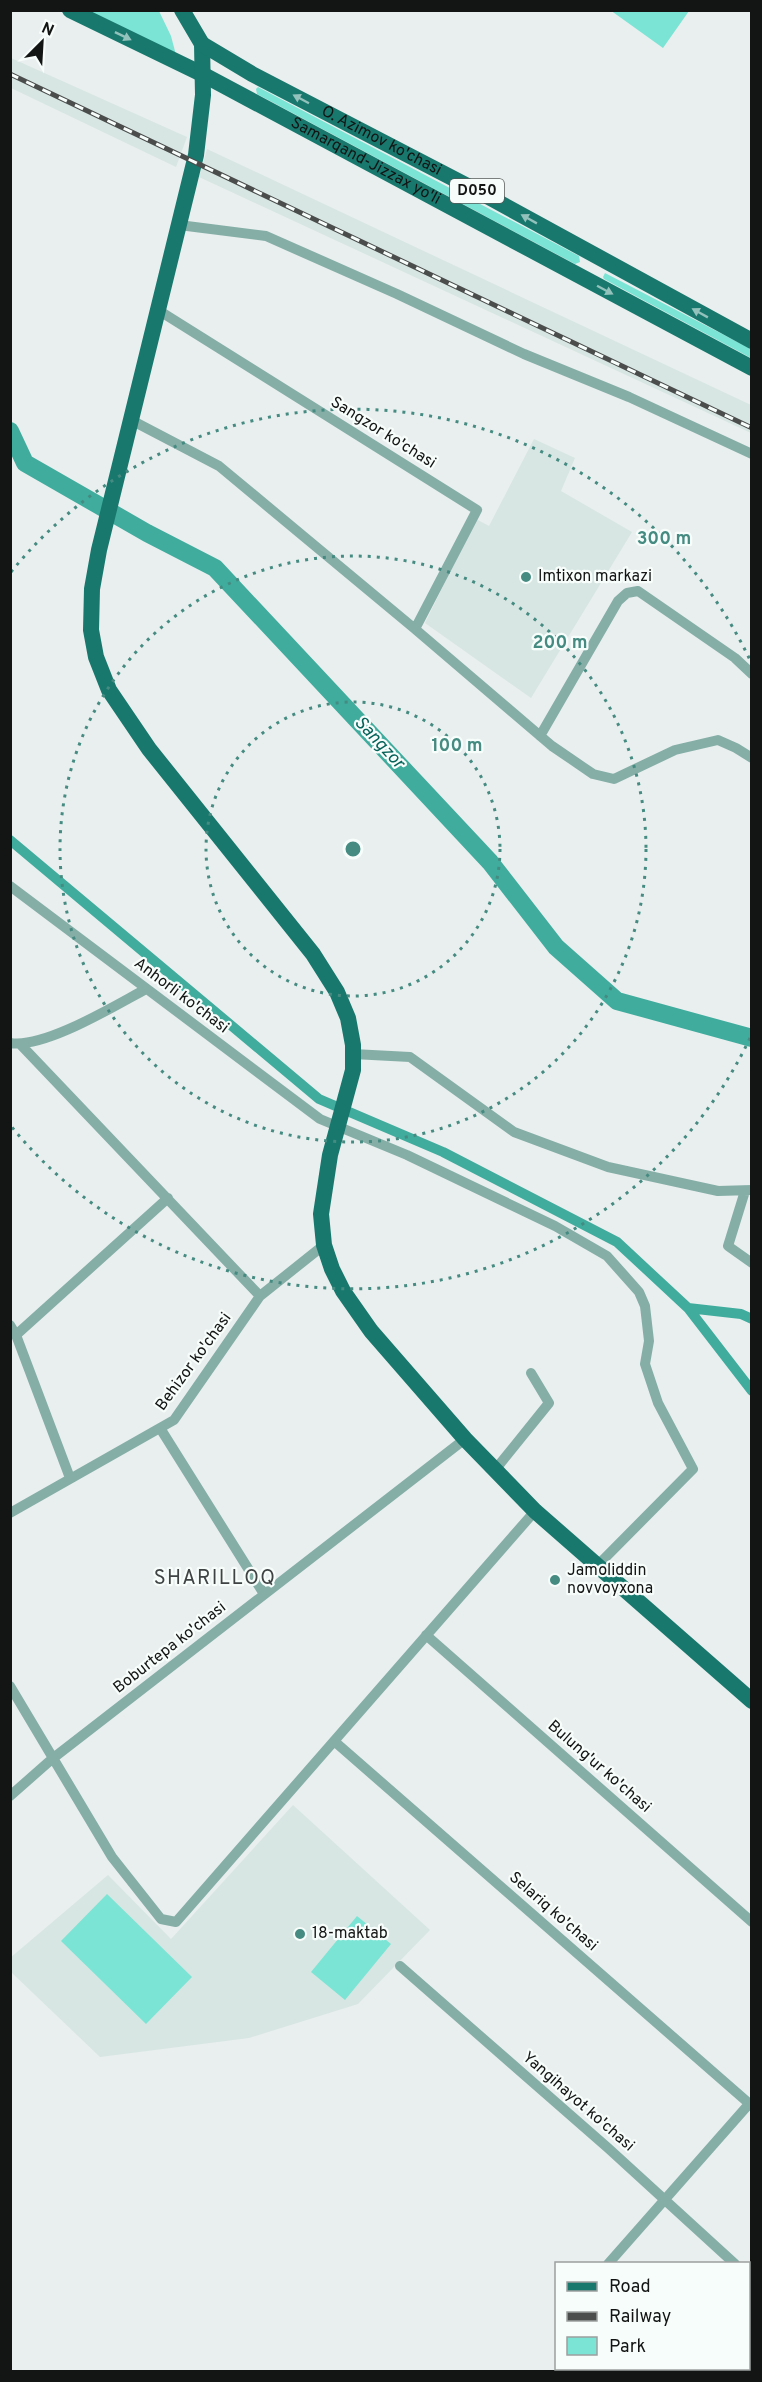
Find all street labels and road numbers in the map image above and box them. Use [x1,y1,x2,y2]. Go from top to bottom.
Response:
street label: O. Azimov ko'chasi [318,102,445,181]
street label: Samarqand-Jizzax yo'li [287,113,444,210]
road number: D050 [450,179,504,203]
street label: Sangzor ko'chasi [327,393,439,473]
street label: Anhorli ko'chasi [130,954,232,1038]
street label: Behizor ko'chasi [152,1309,236,1415]
street label: Boburtepa ko'chasi [110,1598,230,1698]
street label: Bulung'ur ko'chasi [543,1716,655,1818]
street label: Selariq ko'chasi [504,1868,602,1956]
street label: Yangihayot ko'chasi [518,2048,638,2156]

